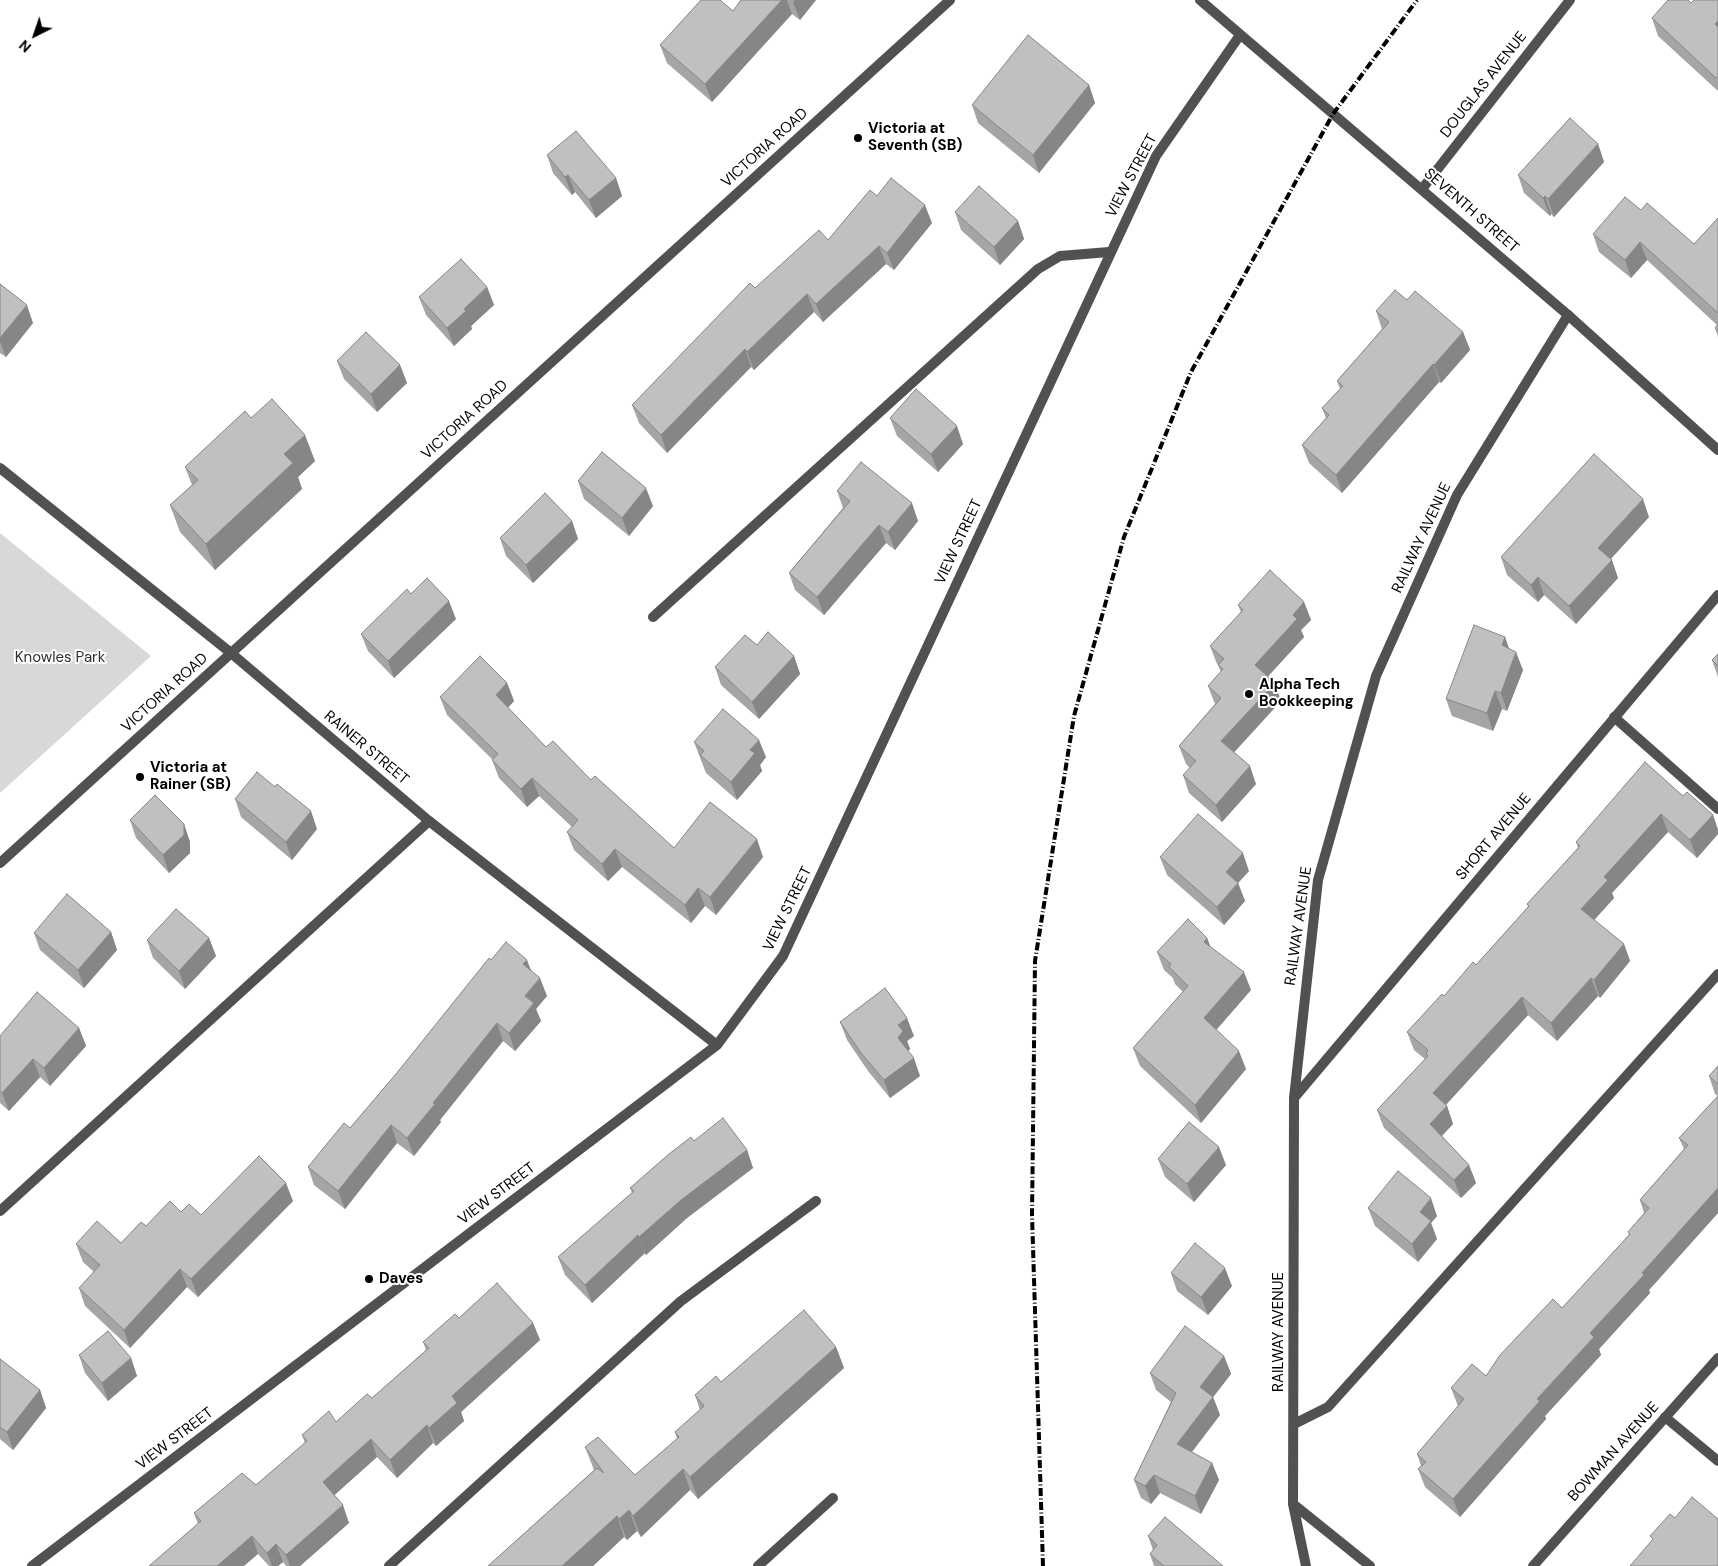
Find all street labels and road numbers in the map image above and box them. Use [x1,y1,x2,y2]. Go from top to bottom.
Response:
street label: DOUGLAS AVENUE [1437,28,1531,142]
street label: VICTORIA ROAD [718,105,812,191]
street label: VIEW STREET [1103,131,1161,221]
street label: SEVENTH STREET [1420,165,1522,257]
street label: VICTORIA ROAD [418,377,512,463]
street label: RAILWAY AVENUE [1388,480,1456,596]
street label: VIEW STREET [931,497,987,587]
street label: VICTORIA ROAD [118,650,212,736]
street label: RAINER STREET [320,707,412,789]
street label: SHORT AVENUE [1453,790,1535,884]
street label: VIEW STREET [760,864,816,954]
street label: RAILWAY AVENUE [1282,865,1316,987]
street label: VIEW STREET [455,1159,539,1229]
street label: RAILWAY AVENUE [1270,1272,1288,1392]
street label: BOWMAN AVENUE [1565,1399,1663,1505]
street label: VIEW STREET [133,1404,217,1474]

